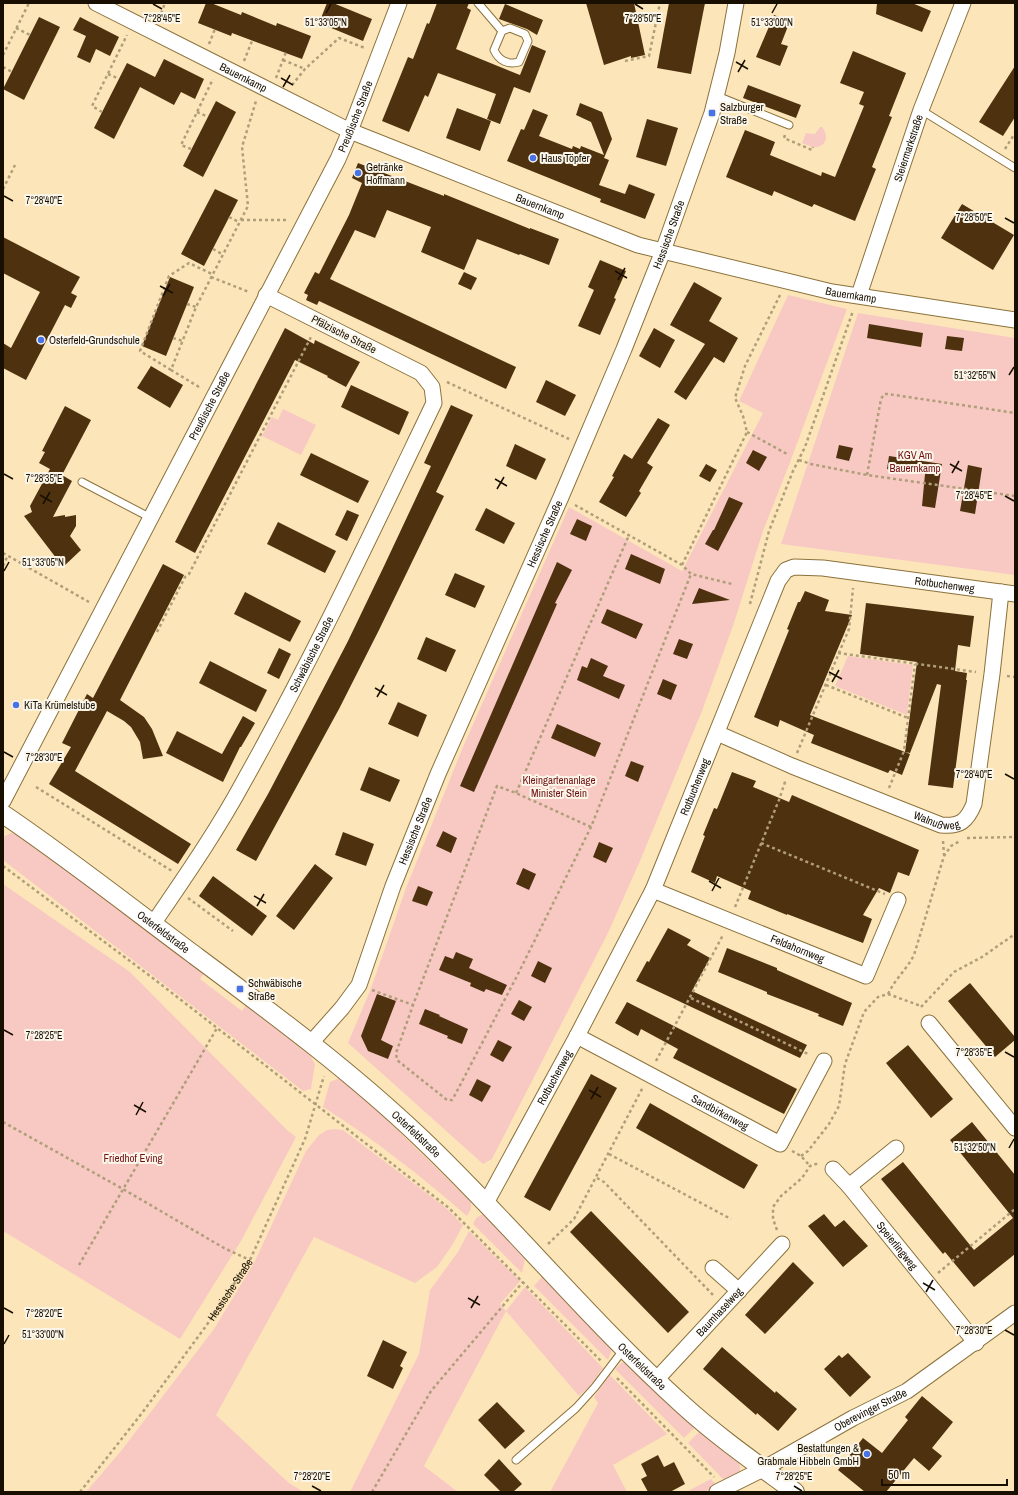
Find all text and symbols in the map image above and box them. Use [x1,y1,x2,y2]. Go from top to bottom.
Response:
text: 7°28'45"E [144,12,180,25]
text: 7°28'50"E [625,12,661,25]
text: 51°33'05"N [305,16,347,29]
text: 51°33'00"N [751,16,793,29]
street label: Bauernkamp [217,59,269,95]
street label: Preußische Straße [335,79,376,154]
place label: Salzburger Straße [720,100,764,127]
marker: Salzburger Straße [707,108,717,118]
street label: Steiermarkstraße [891,113,926,183]
place label: Haus Töpfer [541,151,589,165]
marker: Haus Töpfer [528,153,538,163]
place label: Getränke Hoffmann [366,160,405,187]
marker: Getränke Hoffmann [353,168,363,178]
street label: Bauernkamp [514,190,567,222]
text: 7°28'40"E [26,194,62,207]
street label: Hessische Straße [650,198,687,271]
text: 7°28'50"E [956,211,992,224]
street label: Bauernkamp [824,284,877,306]
street label: Pfälzische Straße [309,312,379,356]
place label: Osterfeld-Grundschule [49,333,140,347]
marker: Osterfeld-Grundschule [36,335,46,345]
street label: Preußische Straße [186,369,233,442]
text: 51°32'55"N [954,369,996,382]
park label: KGV Am Bauernkamp [889,448,941,475]
text: 7°28'35"E [26,472,62,485]
text: 7°28'45"E [956,489,992,502]
street label: Hessische Straße [524,498,566,569]
text: 51°33'05"N [22,556,64,569]
street label: Rotbuchenweg [914,573,975,595]
street label: Schwäbische Straße [286,614,336,695]
place label: KiTa Krümelstube [24,698,95,712]
marker: KiTa Krümelstube [11,700,21,710]
text: 7°28'30"E [26,751,62,764]
street label: Rotbuchenweg [677,756,713,817]
text: 7°28'40"E [956,768,992,781]
park label: Kleingartenanlage Minister Stein [522,773,596,800]
street label: Hessische Straße [395,795,435,867]
street label: Walnußweg [912,808,961,832]
street label: Osterfeldstraße [134,907,193,956]
street label: Feldahornweg [769,931,827,966]
place label: Schwäbische Straße [248,976,302,1003]
marker: Schwäbische Straße [235,984,245,994]
text: 7°28'25"E [26,1029,62,1042]
text: 7°28'35"E [956,1046,992,1059]
street label: Rotbuchenweg [534,1048,575,1107]
street label: Sandbirkenweg [689,1091,751,1133]
street label: Osterfeldstraße [389,1107,444,1160]
text: 51°32'50"N [954,1141,996,1154]
park label: Friedhof Eving [103,1151,163,1165]
street label: Speierlingweg [874,1219,921,1272]
street label: Hessische Straße [204,1256,256,1324]
street label: Baumhaselweg [693,1284,745,1339]
text: 7°28'20"E [26,1307,62,1320]
text: 7°28'30"E [956,1324,992,1337]
text: 51°33'00"N [22,1328,64,1341]
street label: Osterfeldstraße [615,1339,669,1393]
street label: Oberevinger Straße [831,1385,909,1434]
place label: Bestattungen & Grabmale Hibbeln GmbH [757,1441,859,1468]
marker: Bestattungen & Grabmale Hibbeln GmbH [862,1449,872,1459]
scale bar [882,1461,1007,1487]
text: 50 m [888,1467,910,1483]
text: 7°28'20"E [294,1470,330,1483]
text: 7°28'25"E [776,1470,812,1483]

